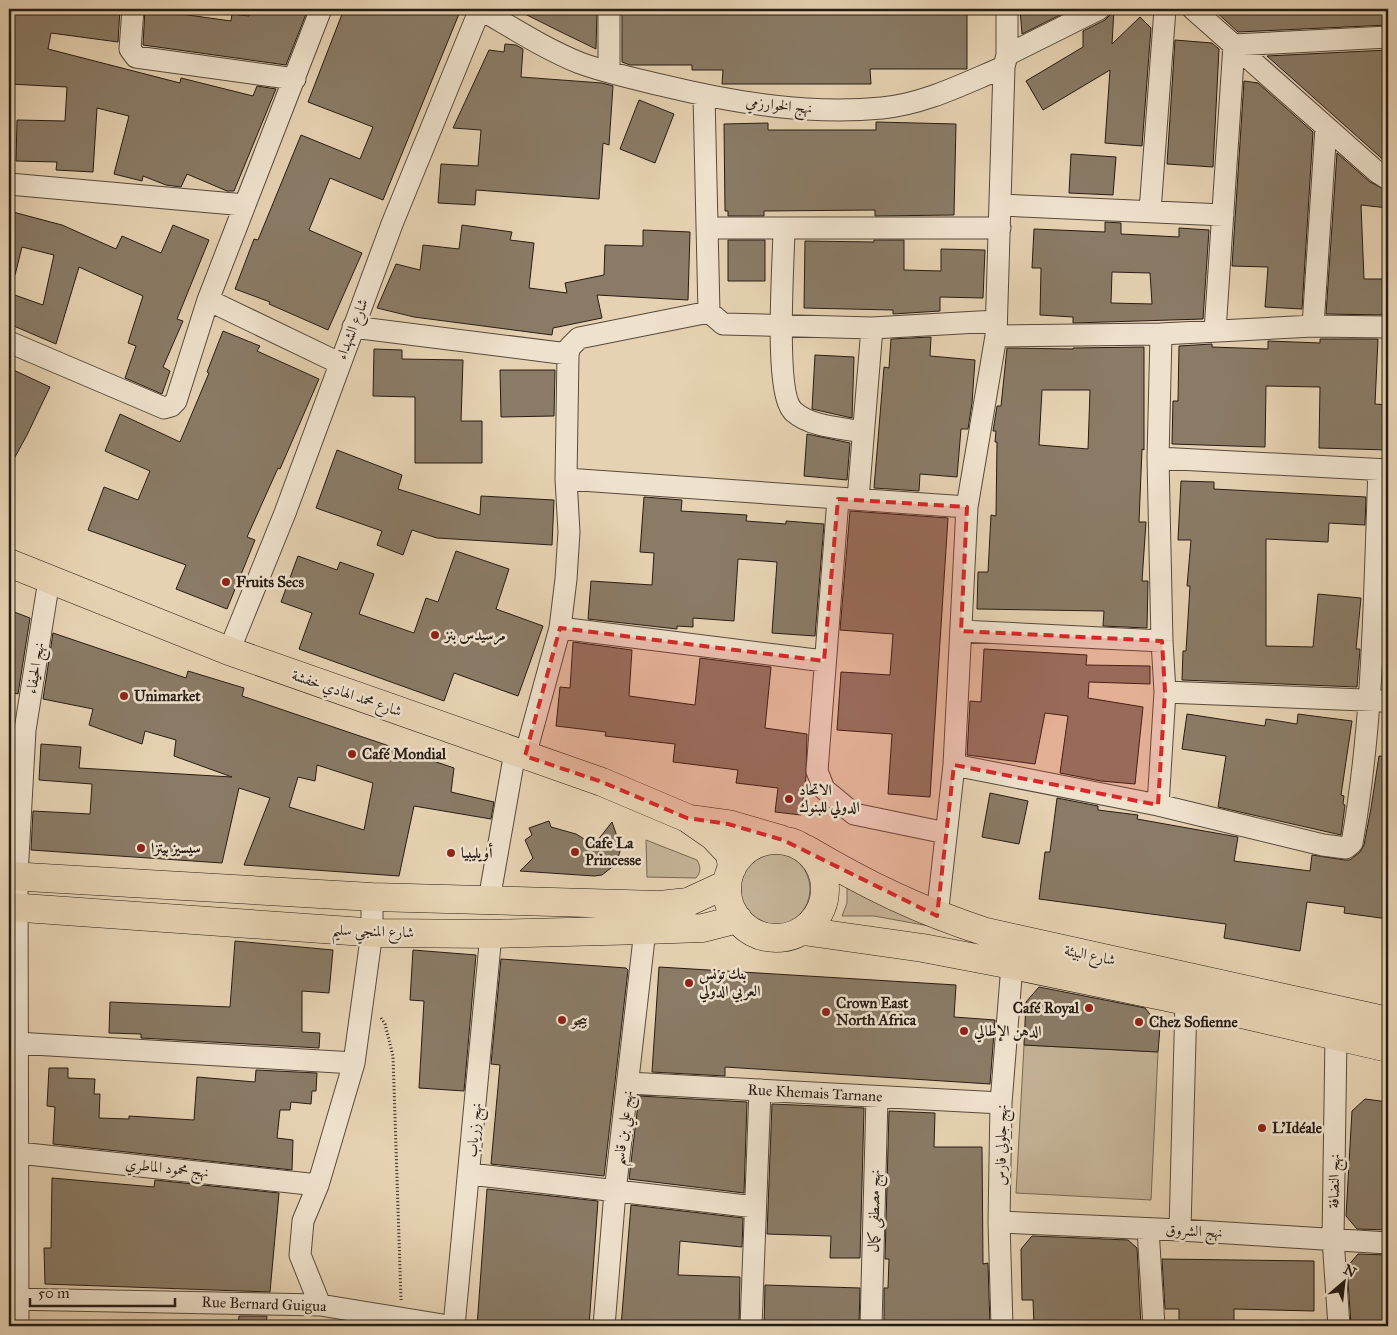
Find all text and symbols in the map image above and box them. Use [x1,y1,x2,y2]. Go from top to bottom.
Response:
street label: نهج الخوارزمي [744,93,813,122]
street label: شارع الشهداء [332,296,376,363]
place label: Fruits Secs [236,573,304,591]
marker: Fruits Secs [220,576,232,588]
place label: مرسيدس بنز [443,626,506,645]
marker: مرسيدس بنز [429,629,441,641]
street label: نهج الحيفاء [22,641,53,696]
street label: شارع محمد الهادي خفشة [288,666,404,724]
place label: Unimarket [134,687,201,705]
marker: Unimarket [118,690,130,702]
place label: Café Mondial [362,745,447,763]
marker: Café Mondial [346,748,358,760]
place label: الاتحاد الدولي للبنوك [799,781,860,819]
marker: الاتحاد الدولي للبنوك [783,793,795,805]
place label: Cafe La Princesse [585,834,642,869]
place label: سيسيز بيتزا [151,839,201,857]
marker: سيسيز بيتزا [135,842,147,854]
place label: أويليبيا [461,842,493,862]
marker: Cafe La Princesse [569,846,581,858]
marker: أويليبيا [445,847,457,859]
street label: شارع المنجي سليم [331,921,415,947]
street label: شارع البيئة [1062,941,1117,973]
place label: بنك تونس العربي الدولي [698,965,760,1003]
marker: بنك تونس العربي الدولي [683,977,695,989]
place label: Crown East North Africa [836,994,917,1029]
place label: Café Royal [1013,999,1080,1018]
marker: Café Royal [1083,1002,1095,1014]
marker: Crown East North Africa [820,1006,832,1018]
place label: بيجو [570,1011,587,1029]
place label: Chez Sofienne [1149,1013,1238,1031]
marker: بيجو [556,1014,568,1026]
marker: Chez Sofienne [1133,1016,1145,1028]
place label: الدهن الإطالي [973,1022,1042,1043]
marker: الدهن الإطالي [958,1025,970,1037]
street label: Rue Khemais Tarnane [747,1080,883,1106]
street label: نهج علي بن قاسم [609,1089,643,1167]
street label: نهج زرياب [463,1102,490,1158]
street label: نهج جلولي فارس [991,1104,1016,1186]
place label: L'Idéale [1272,1119,1323,1137]
marker: L'Idéale [1256,1122,1268,1134]
street label: نهج النضافة [1325,1153,1348,1209]
street label: نهج محمود الماطري [124,1155,210,1186]
street label: نهج مصطفى كمال [864,1169,889,1253]
street label: نهج الشروق [1165,1221,1223,1246]
north arrow [1320,1258,1370,1308]
text: N [1341,1261,1359,1281]
scale bar [30,1275,175,1307]
text: 50 m [38,1284,70,1302]
street label: Rue Bernard Guigua [201,1293,327,1315]

